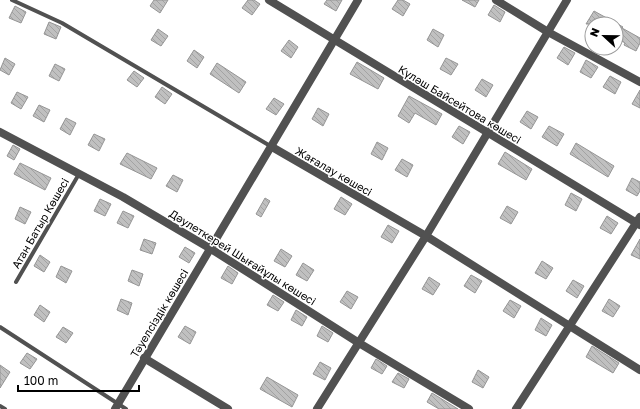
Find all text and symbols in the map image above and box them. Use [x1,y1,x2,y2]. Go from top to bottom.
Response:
north arrow [584,16,624,56]
text: N [587,26,602,38]
street label: Күләш Байсейтова көшесі [396,62,524,147]
street label: Жағалау көшесі [293,144,375,198]
street label: Атан Батыр Көшесі [9,175,71,271]
street label: Дәулеткерей Шығайұлы көшесі [167,206,319,308]
street label: Тәуелсіздік көшесі [127,266,191,360]
scale bar [18,367,139,393]
text: 100 m [24,373,58,388]

